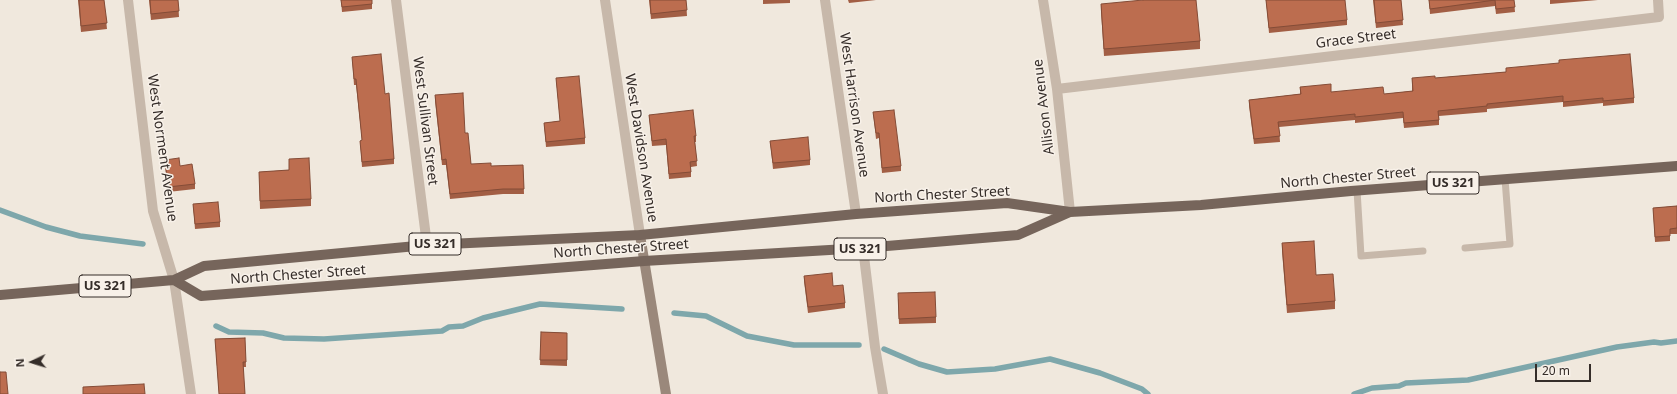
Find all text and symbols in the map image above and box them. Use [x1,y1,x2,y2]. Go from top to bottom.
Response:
street label: Grace Street [1315,26,1397,52]
street label: West Harrison Avenue [836,32,872,178]
street label: West Sullivan Street [409,56,441,186]
street label: Allison Avenue [1030,58,1058,156]
street label: West Norment Avenue [143,73,181,223]
street label: West Davidson Avenue [621,73,661,223]
street label: North Chester Street [1280,164,1416,192]
road number: US 321 [1427,172,1479,194]
street label: North Chester Street [874,183,1010,207]
road number: US 321 [409,233,461,255]
street label: North Chester Street [553,236,689,262]
road number: US 321 [834,238,886,260]
street label: North Chester Street [230,262,366,288]
road number: US 321 [79,275,131,297]
north arrow [12,342,52,382]
scale bar [1537,356,1593,382]
text: N [12,358,27,368]
text: 20 m [1542,362,1570,379]

